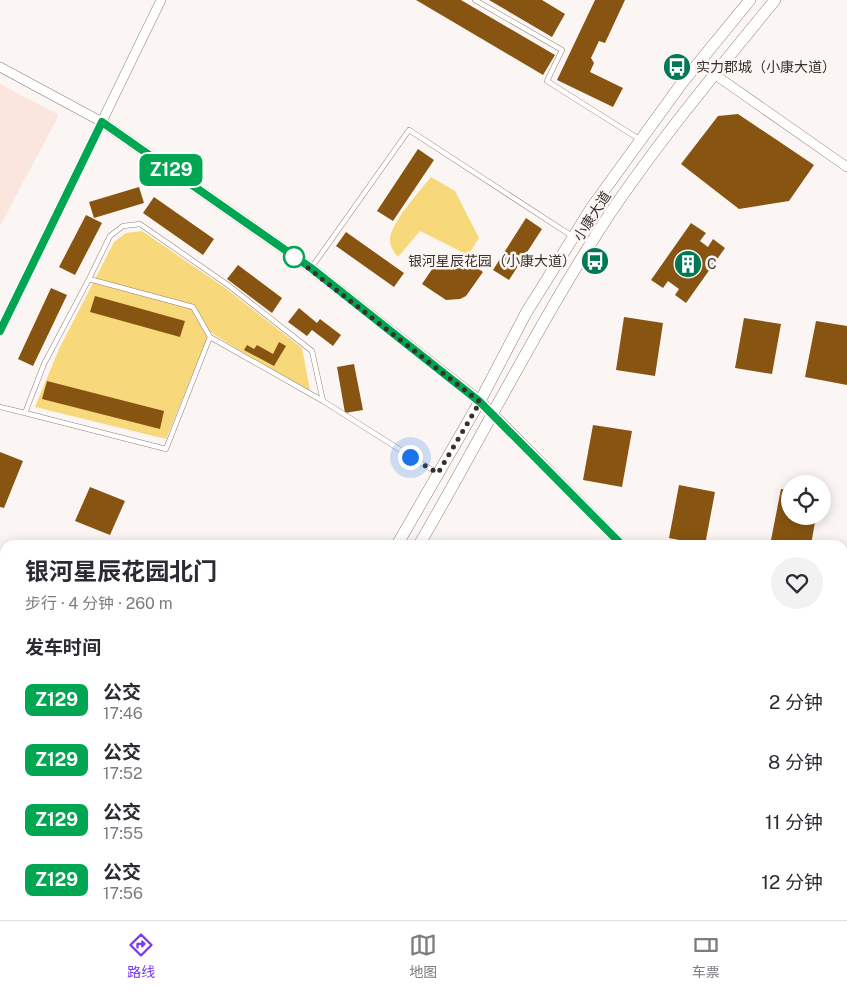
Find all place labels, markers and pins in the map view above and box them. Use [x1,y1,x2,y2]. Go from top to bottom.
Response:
bus stop icon: 实力郡城（小康大道） [662,52,692,82]
place label: 实力郡城（小康大道） [696,59,836,75]
unlabelled marker [283,246,305,268]
bus stop icon: 银河星辰花园（小康大道） [580,246,610,276]
building icon: C [673,249,703,279]
place label: 银河星辰花园（小康大道） [408,253,576,269]
place label: C [707,256,717,272]

